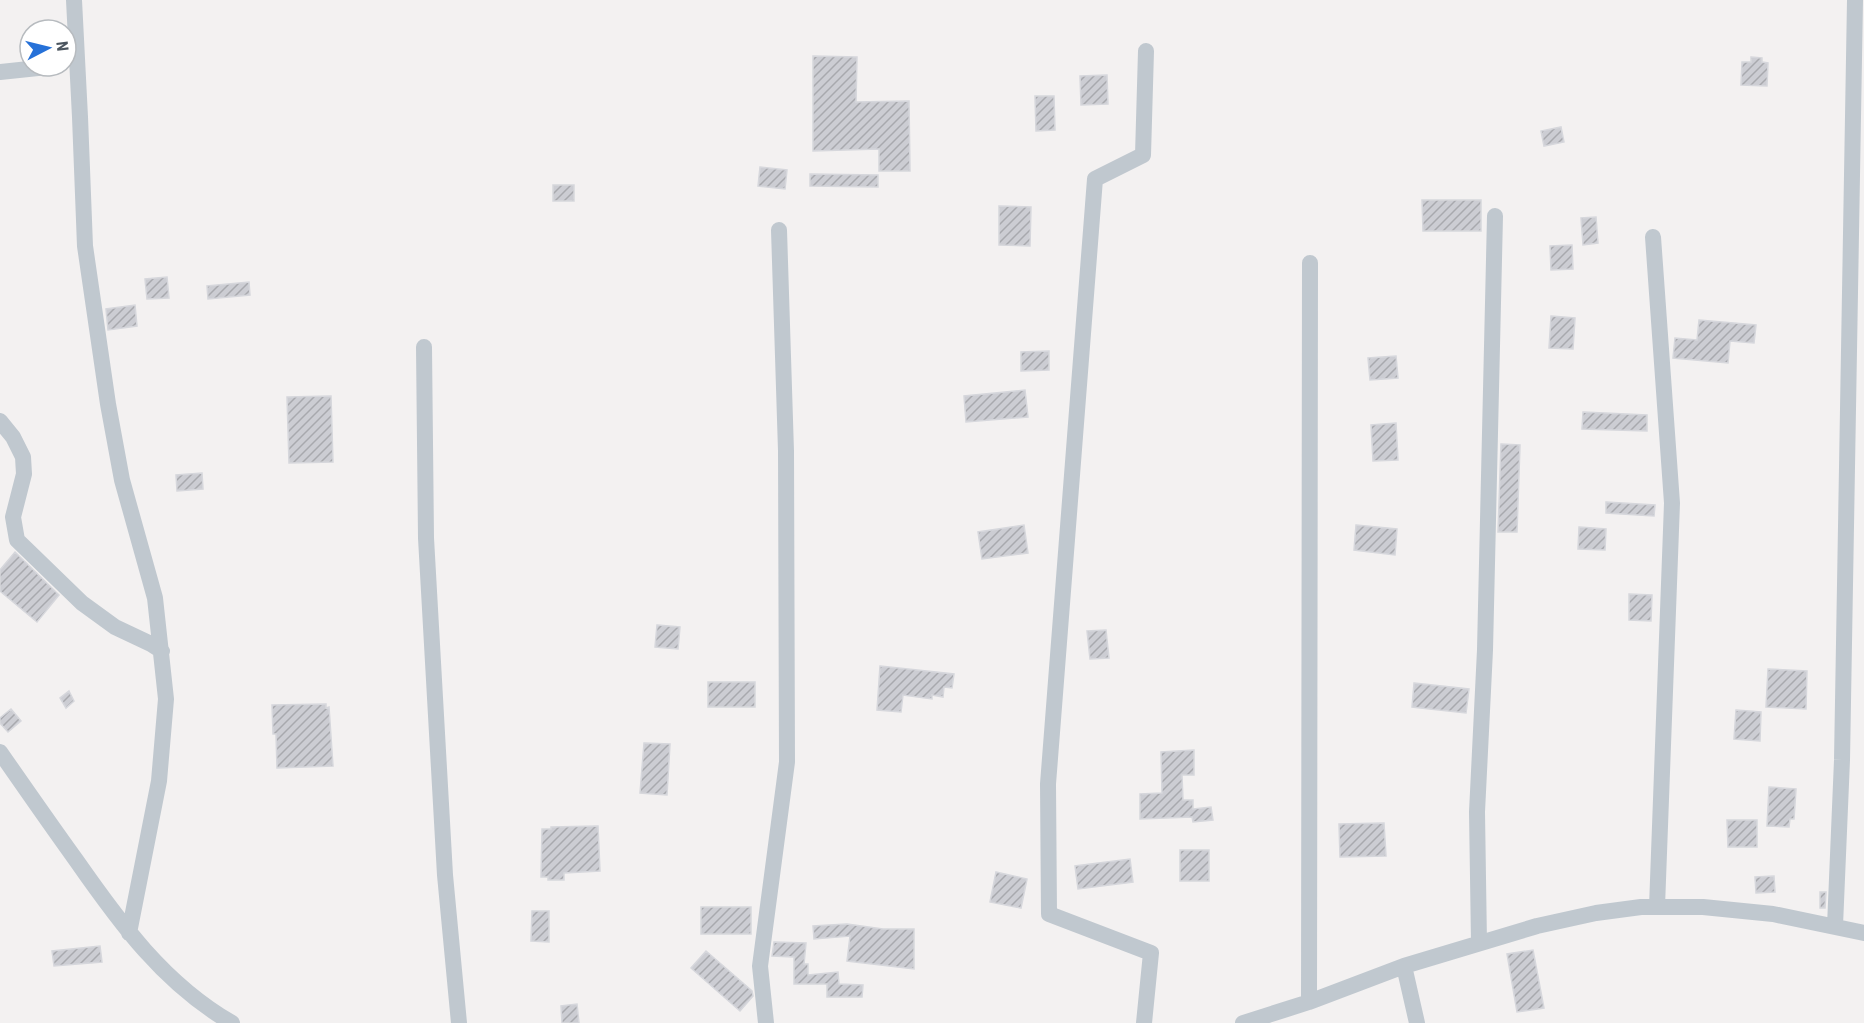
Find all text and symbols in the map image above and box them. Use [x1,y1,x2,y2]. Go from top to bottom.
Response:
north arrow [18,18,78,78]
text: N [52,40,72,52]

